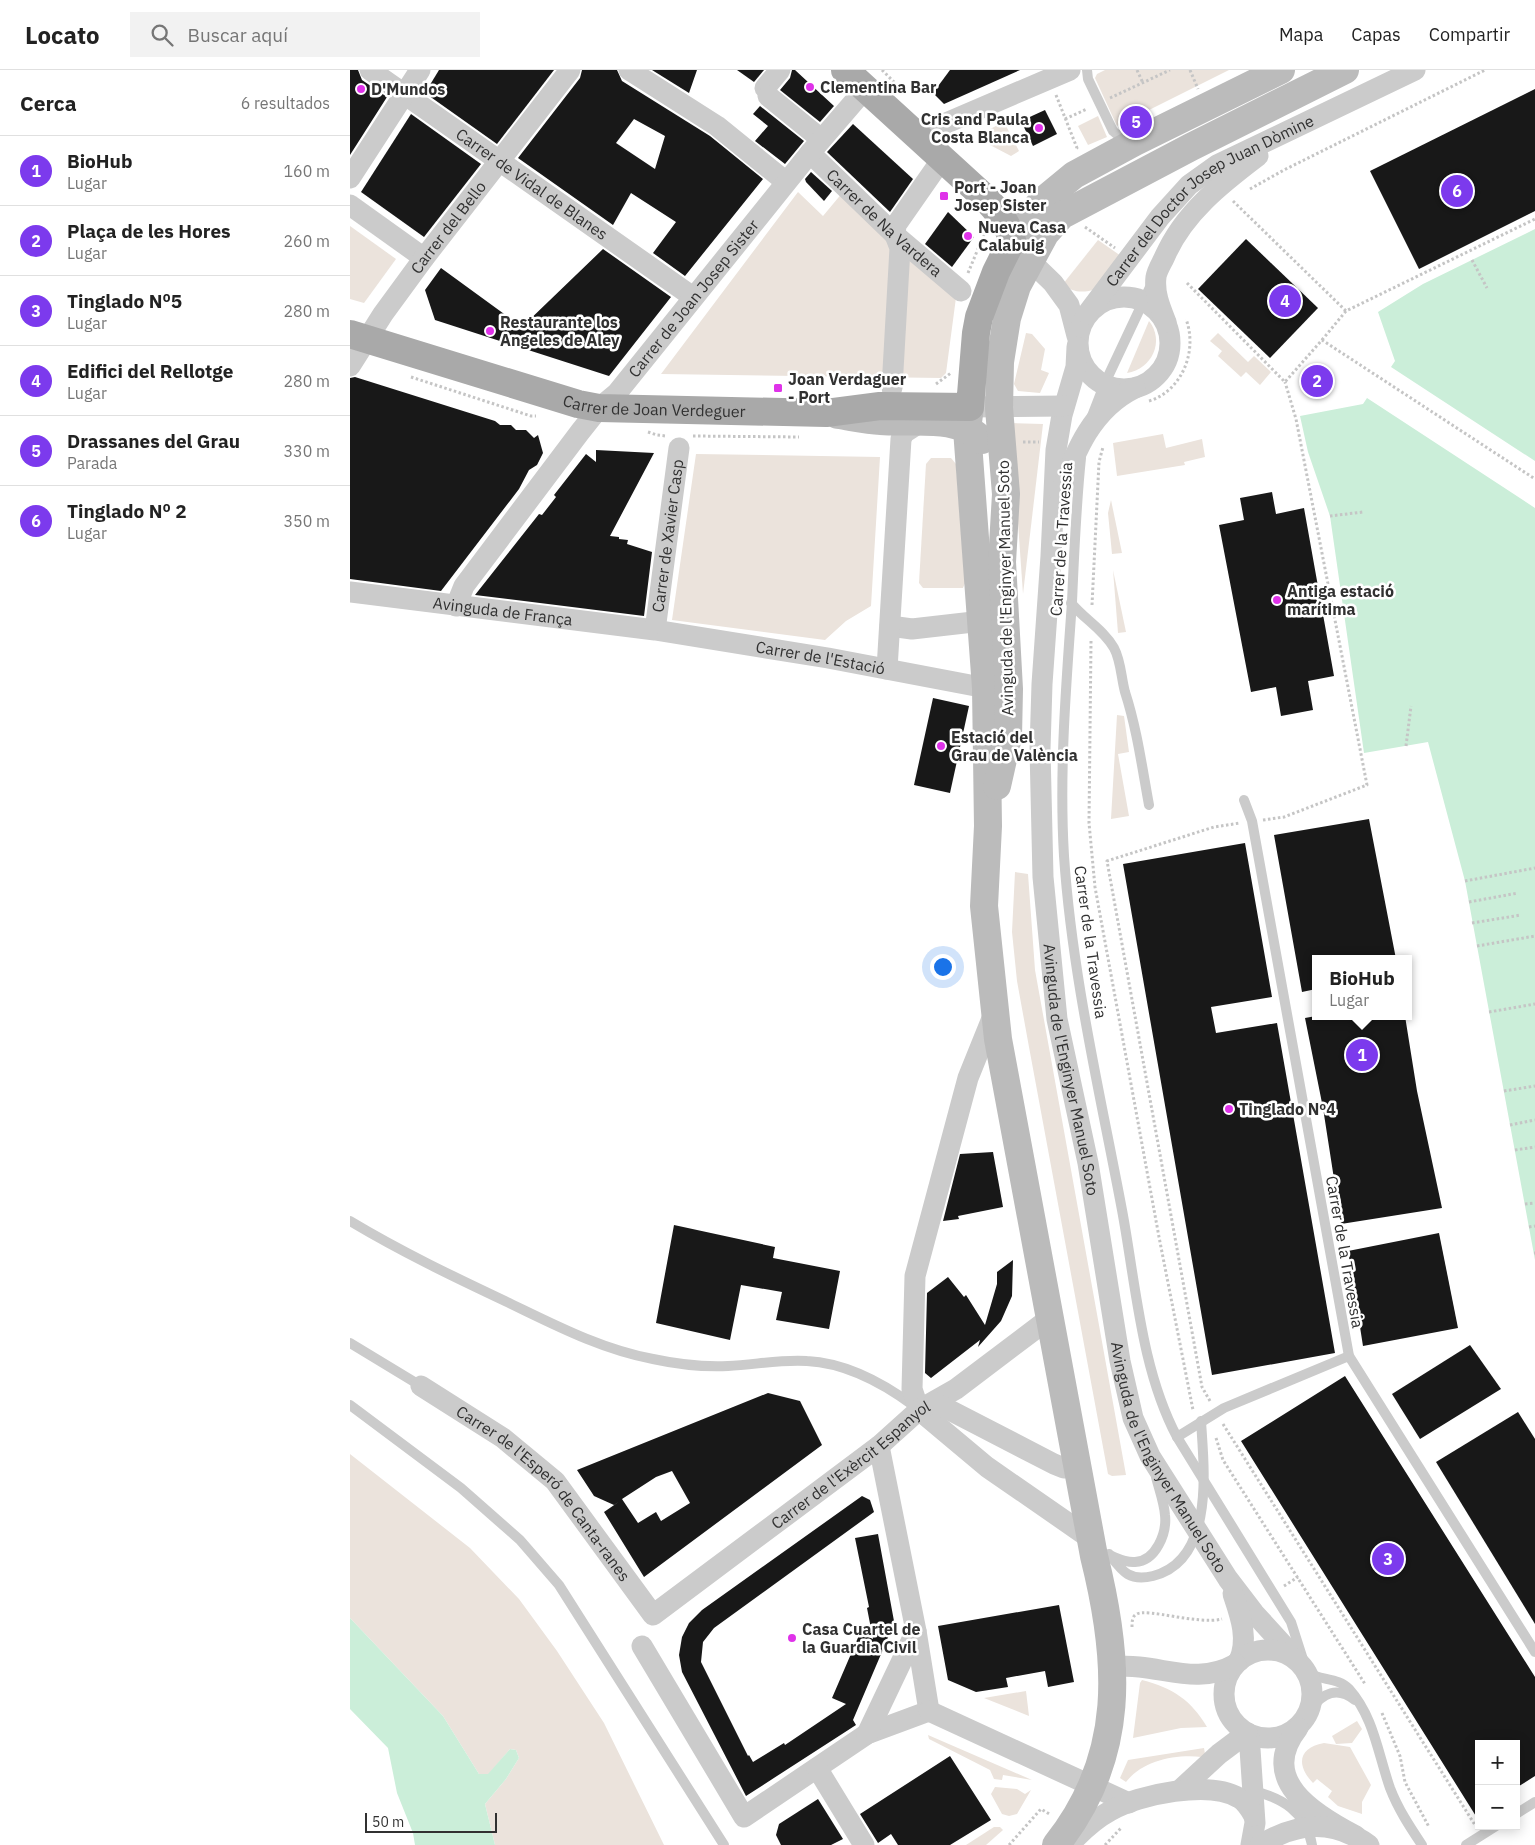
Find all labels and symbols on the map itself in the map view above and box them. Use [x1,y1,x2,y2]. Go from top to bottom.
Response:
place label: Clementina Bar [820,77,937,97]
place label: D'Mundos [371,79,445,99]
marker: Clementina Bar [804,81,816,93]
marker: D'Mundos [355,83,367,95]
pin: 5 [1120,103,1152,141]
place label: Cris and Paula Costa Blanca [921,109,1029,147]
street label: Carrer del Doctor Josep Juan Dòmine [1101,110,1317,290]
marker: Cris and Paula Costa Blanca [1033,122,1045,134]
street label: Carrer de Vidal de Blanes [452,124,612,244]
street label: Carrer de Na Vardera [822,165,947,281]
pin: 6 [1441,172,1473,210]
street label: Carrer del Bello [406,177,490,277]
place label: Port - Joan Josep Sister [954,177,1047,215]
marker: Port - Joan Josep Sister [938,190,950,202]
street label: Carrer de Joan Josep Sister [624,215,763,381]
place label: Nueva Casa Calabuig [978,217,1066,255]
marker: Nueva Casa Calabuig [962,230,974,242]
pin: 4 [1269,282,1301,320]
place label: Restaurante los Angeles de Aley [500,312,620,350]
marker: Restaurante los Angeles de Aley [484,325,496,337]
pin: 2 [1301,362,1333,400]
place label: Joan Verdaguer - Port [788,369,907,407]
marker: Joan Verdaguer - Port [772,382,784,394]
street label: Carrer de Joan Verdeguer [561,390,746,421]
street label: Carrer de Xavier Casp [647,458,687,614]
street label: Avinguda de l'Enginyer Manuel Soto [993,460,1017,716]
street label: Carrer de la Travessia [1046,461,1076,617]
place label: Antiga estació marítima [1287,581,1394,619]
street label: Avinguda de França [432,592,574,630]
marker: Antiga estació marítima [1271,594,1283,606]
street label: Carrer de l'Estació [754,636,887,679]
place label: Estació del Grau de València [951,727,1078,765]
marker: Estació del Grau de València [935,740,947,752]
street label: Carrer de la Travessia [1070,864,1112,1020]
street label: Avinguda de l'Enginyer Manuel Soto [1040,943,1103,1197]
your location [930,954,956,980]
pin: 1 [1346,1036,1378,1074]
place label: Tinglado Nº4 [1239,1099,1336,1119]
marker: Tinglado Nº4 [1223,1103,1235,1115]
street label: Carrer de la Travessia [1322,1174,1368,1330]
street label: Avinguda de l'Enginyer Manuel Soto [1107,1340,1231,1576]
street label: Carrer de l'Exèrcit Espanyol [767,1396,933,1533]
street label: Carrer de l'Esperó de Canta-ranes [453,1401,635,1585]
pin: 3 [1372,1540,1404,1578]
place label: Casa Cuartel de la Guardia Civil [802,1619,920,1657]
marker: Casa Cuartel de la Guardia Civil [786,1632,798,1644]
scale bar [365,1810,498,1833]

